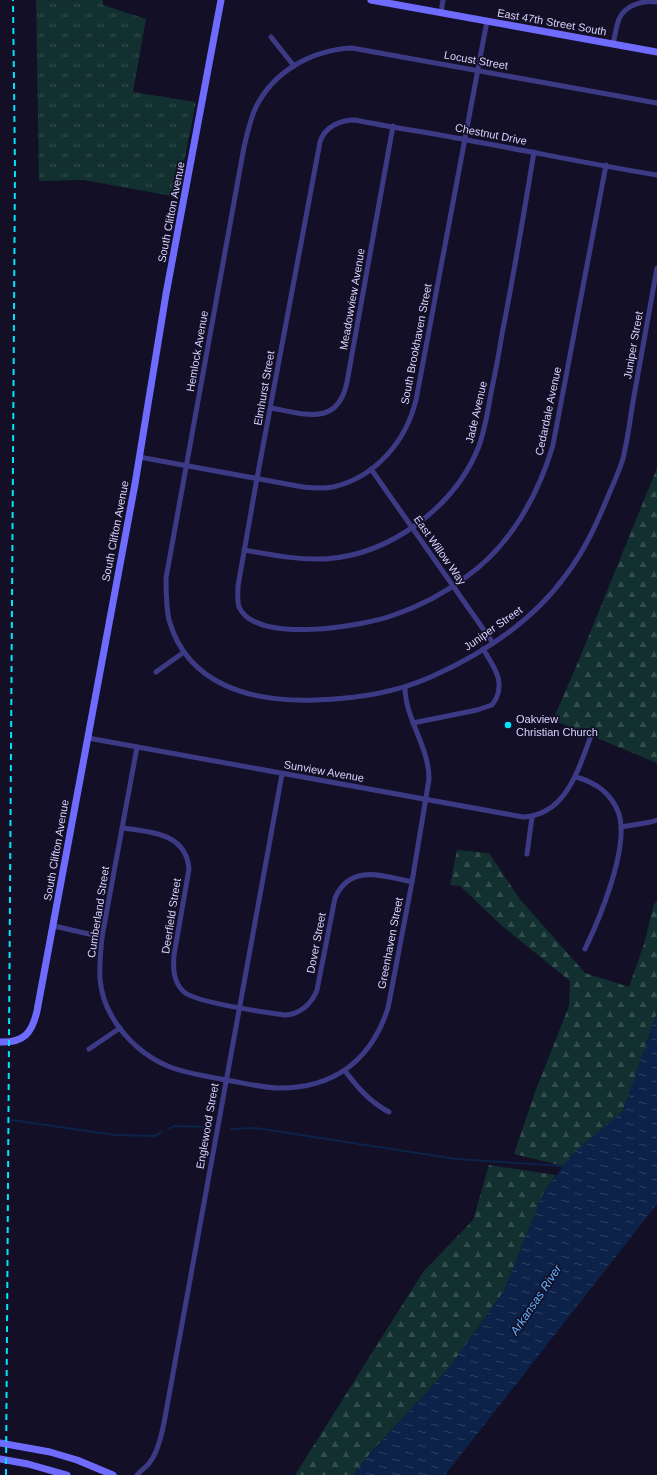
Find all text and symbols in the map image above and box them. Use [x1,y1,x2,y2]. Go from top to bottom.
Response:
street label: East 47th Street South [496,6,608,38]
street label: Locust Street [443,48,509,72]
street label: Chestnut Drive [454,121,528,147]
street label: South Clifton Avenue [155,161,187,263]
street label: Meadowview Avenue [337,247,367,351]
street label: South Brookhaven Street [398,283,434,405]
street label: Hemlock Avenue [184,309,210,393]
street label: Juniper Street [621,310,645,380]
street label: Elmhurst Street [252,350,276,426]
street label: Cedardale Avenue [533,366,563,456]
street label: Jade Avenue [463,380,489,444]
street label: South Clifton Avenue [99,480,131,582]
street label: East Willow Way [412,513,469,587]
street label: Juniper Street [462,603,524,653]
place label: Oakview Christian Church [516,713,598,738]
marker: Oakview Christian Church [503,720,513,730]
street label: Sunview Avenue [283,758,365,784]
street label: South Clifton Avenue [41,798,71,902]
street label: Cumberland Street [85,865,111,959]
street label: Deerfield Street [159,877,183,955]
street label: Greenhaven Street [375,896,405,990]
street label: Dover Street [304,912,328,974]
street label: Englewood Street [194,1082,220,1170]
water label: Arkansas River [507,1262,565,1338]

